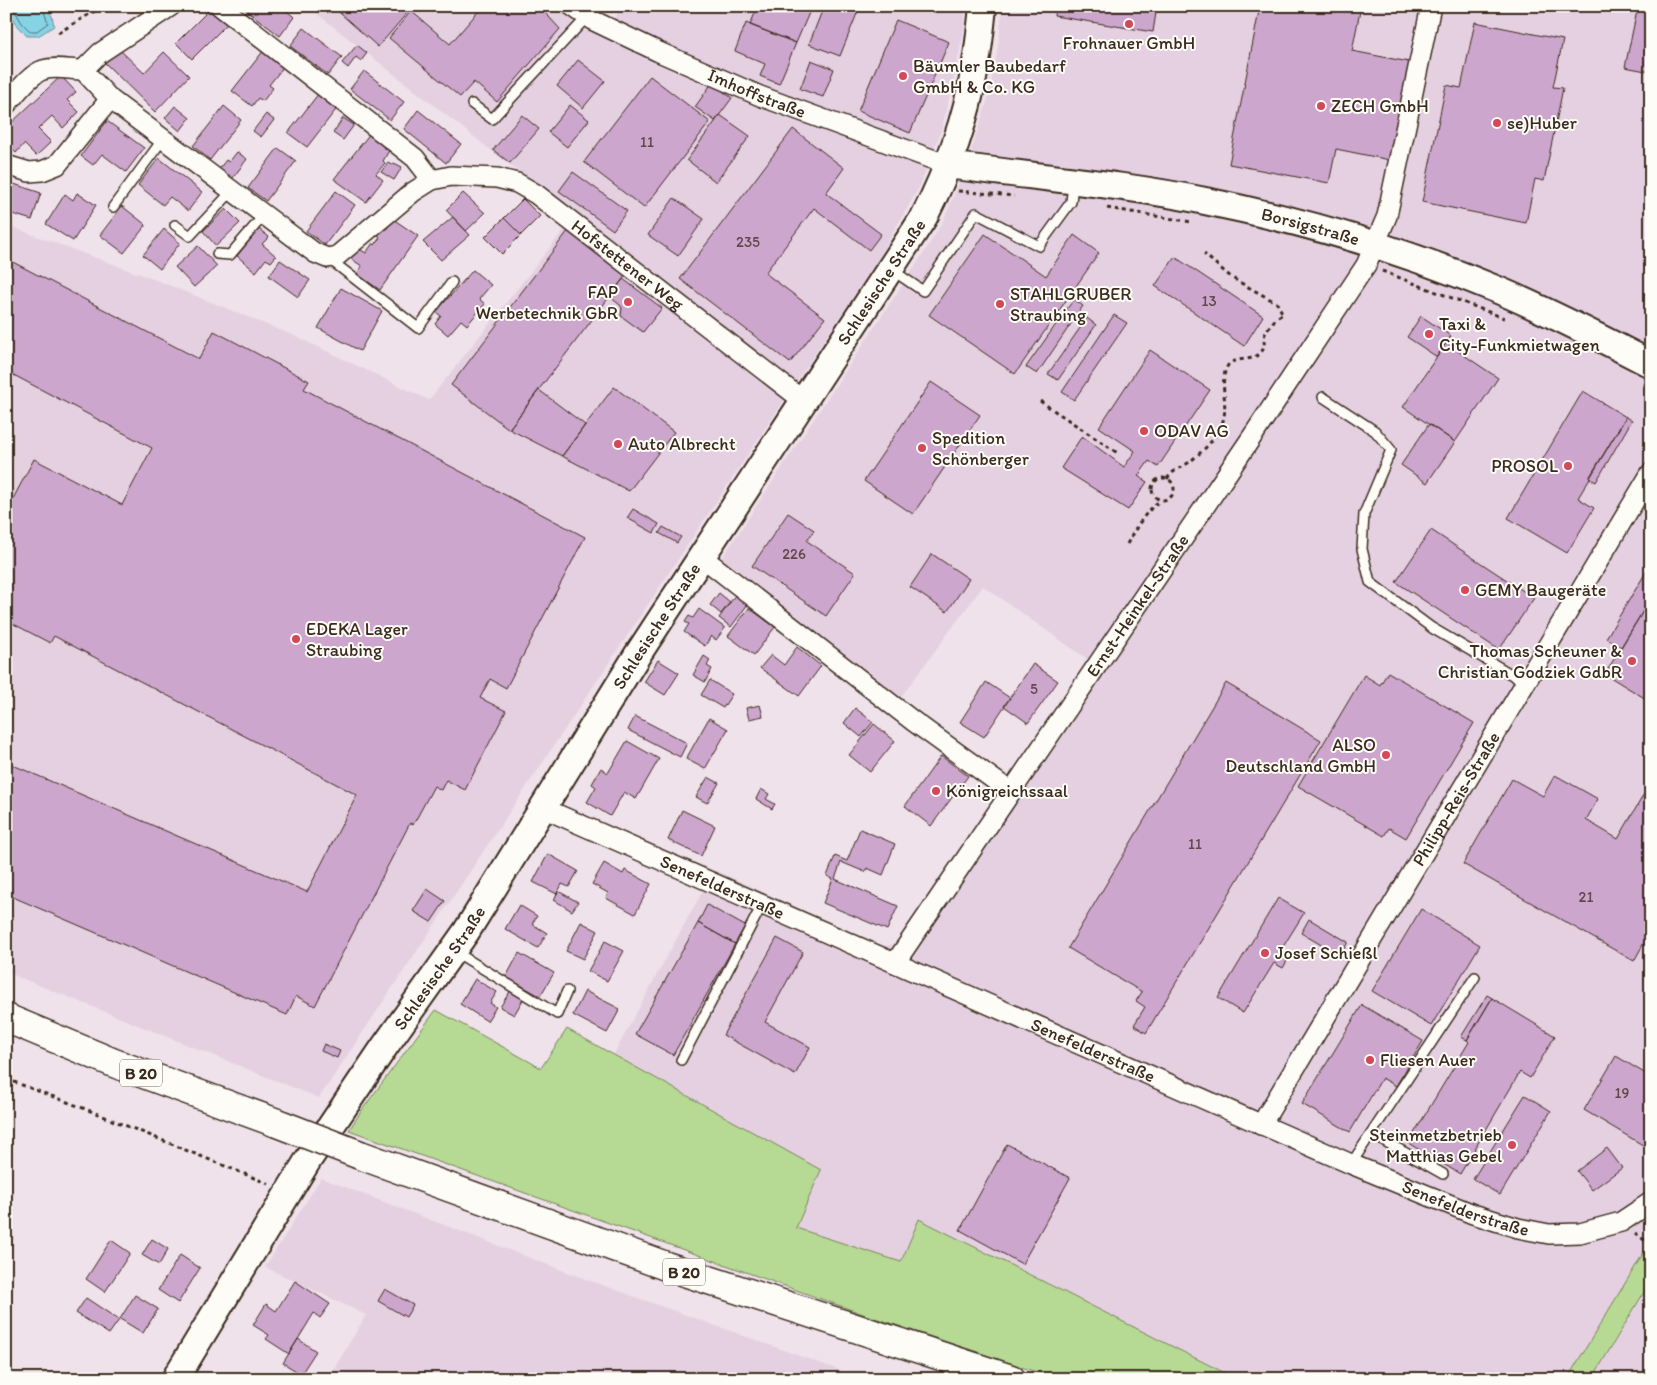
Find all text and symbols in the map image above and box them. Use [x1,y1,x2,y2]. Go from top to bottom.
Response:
marker: Frohnauer GmbH [1123,18,1135,30]
place label: Frohnauer GmbH [1063,32,1195,54]
place label: Bäumler Baubedarf GmbH & Co. KG [913,55,1066,98]
street label: Imhoffstraße [705,64,809,123]
marker: Bäumler Baubedarf GmbH & Co. KG [897,70,909,82]
place label: ZECH GmbH [1331,95,1429,117]
marker: ZECH GmbH [1315,100,1327,112]
place label: se)Huber [1507,112,1578,134]
marker: se)Huber [1491,117,1503,129]
house number: 11 [640,133,654,151]
street label: Borsigstraße [1259,203,1362,250]
street label: Hofstettener Weg [567,214,689,316]
street label: Schlesische Straße [832,215,931,349]
house number: 235 [736,233,760,251]
place label: FAP Werbetechnik GbR [475,281,618,324]
place label: STAHLGRUBER Straubing [1010,283,1131,326]
house number: 13 [1201,292,1217,310]
marker: FAP Werbetechnik GbR [622,296,634,308]
marker: STAHLGRUBER Straubing [994,298,1006,310]
place label: Taxi & City-Funkmietwagen [1439,313,1600,356]
marker: Taxi & City-Funkmietwagen [1423,328,1435,340]
place label: ODAV AG [1154,420,1229,442]
marker: ODAV AG [1138,425,1150,437]
place label: Spedition Schönberger [932,427,1030,470]
place label: Auto Albrecht [628,433,736,455]
marker: Auto Albrecht [612,438,624,450]
marker: Spedition Schönberger [916,442,928,454]
place label: PROSOL [1491,455,1558,477]
marker: PROSOL [1562,460,1574,472]
street label: Ernst-Heinkel-Straße [1081,530,1194,681]
house number: 226 [782,545,806,563]
street label: Schlesische Straße [608,559,706,693]
place label: GEMY Baugeräte [1475,579,1606,601]
marker: GEMY Baugeräte [1459,584,1471,596]
place label: EDEKA Lager Straubing [306,618,408,661]
marker: EDEKA Lager Straubing [290,633,302,645]
place label: Thomas Scheuner & Christian Godziek GdbR [1438,640,1622,683]
marker: Thomas Scheuner & Christian Godziek GdbR [1626,655,1638,667]
house number: 5 [1030,680,1038,698]
street label: Philipp-Reis-Straße [1407,728,1505,870]
place label: ALSO Deutschland GmbH [1225,734,1376,777]
marker: ALSO Deutschland GmbH [1380,749,1392,761]
place label: Königreichssaal [946,780,1068,802]
marker: Königreichssaal [930,785,942,797]
house number: 11 [1188,835,1202,853]
street label: Senefelderstraße [657,850,788,924]
house number: 21 [1579,888,1593,906]
street label: Schlesische Straße [389,902,490,1034]
place label: Josef Schießl [1275,942,1378,964]
marker: Josef Schießl [1259,947,1271,959]
street label: Senefelderstraße [1027,1013,1159,1087]
place label: Fliesen Auer [1380,1049,1476,1071]
marker: Fliesen Auer [1364,1054,1376,1066]
road number: B 20 [120,1060,162,1086]
house number: 19 [1615,1084,1630,1102]
place label: Steinmetzbetrieb Matthias Gebel [1369,1124,1502,1167]
marker: Steinmetzbetrieb Matthias Gebel [1506,1139,1518,1151]
street label: Senefelderstraße [1399,1175,1531,1241]
road number: B 20 [663,1258,705,1286]

